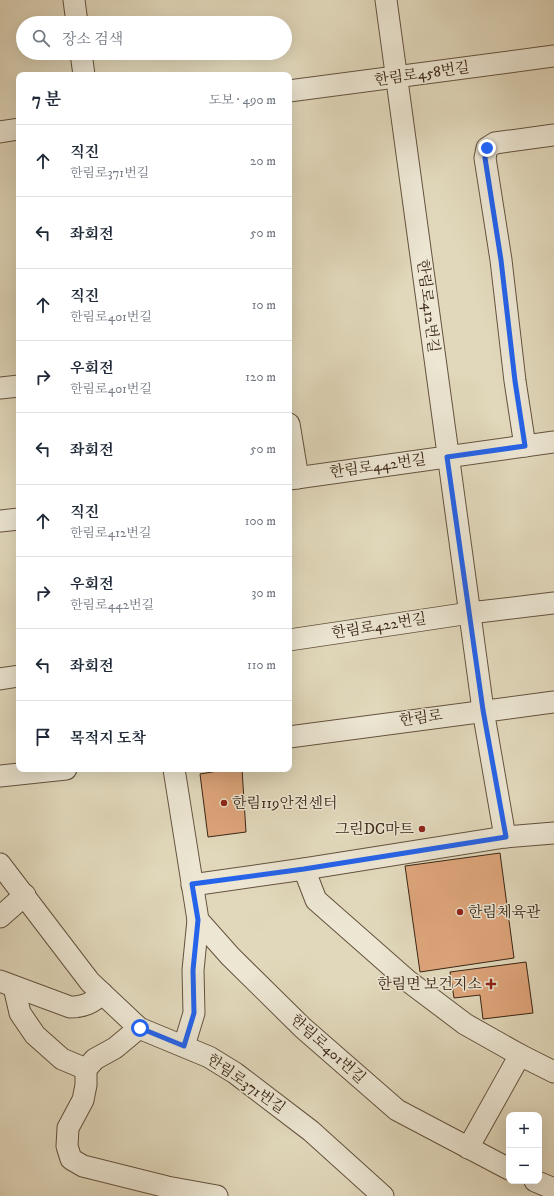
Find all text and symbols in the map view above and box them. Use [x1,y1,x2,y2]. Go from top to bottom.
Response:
search box [16,16,292,60]
icon: search [30,27,52,49]
text: 장소 검색 [62,30,123,49]
street label: 한림로458번길 [373,58,471,90]
text: 7 분 [32,89,61,111]
text: 도보 · 490 m [209,92,276,108]
route end [478,139,496,157]
text: 직진 [70,143,99,162]
icon: ahead [32,150,54,172]
text: 20 m [250,153,276,169]
text: 한림로371번길 [70,165,149,181]
icon: left [32,222,54,244]
text: 좌회전 [70,225,113,244]
text: 50 m [250,225,276,241]
street label: 한림로412번길 [413,258,443,354]
text: 직진 [70,287,99,306]
icon: ahead [32,294,54,316]
text: 10 m [252,297,276,313]
text: 한림로401번길 [70,309,152,325]
text: 우회전 [70,359,113,378]
icon: right [32,366,54,388]
text: 120 m [245,369,276,385]
text: 한림로401번길 [70,381,152,397]
icon: left [32,438,54,460]
text: 좌회전 [70,441,113,460]
text: 50 m [250,441,276,457]
street label: 한림로442번길 [329,450,427,482]
text: 직진 [70,503,99,522]
icon: ahead [32,510,54,532]
text: 100 m [245,513,276,529]
text: 한림로412번길 [70,525,151,541]
text: 우회전 [70,575,113,594]
icon: right [32,582,54,604]
text: 30 m [252,585,276,601]
text: 한림로442번길 [70,597,154,613]
street label: 한림로422번길 [330,609,428,643]
icon: left [32,654,54,676]
text: 좌회전 [70,657,113,676]
text: 110 m [247,657,276,673]
street label: 한림로 [398,705,444,730]
icon: arrive [32,726,54,748]
text: 목적지 도착 [70,729,146,748]
place label: 한림119안전센터 [232,794,337,813]
marker: 한림119안전센터 [219,798,229,808]
place label: 그린DC마트 [335,820,414,839]
marker: 그린DC마트 [417,824,427,834]
place label: 한림체육관 [468,903,541,922]
marker: 한림체육관 [455,907,465,917]
place label: 한림면 보건지소 [377,975,482,994]
marker: 한림면 보건지소 [485,978,497,990]
street label: 한림로401번길 [286,1010,370,1088]
route start [131,1019,149,1037]
street label: 한림로371번길 [203,1050,289,1118]
map controls [506,1112,542,1184]
button: + [506,1112,542,1148]
button: − [506,1148,542,1184]

